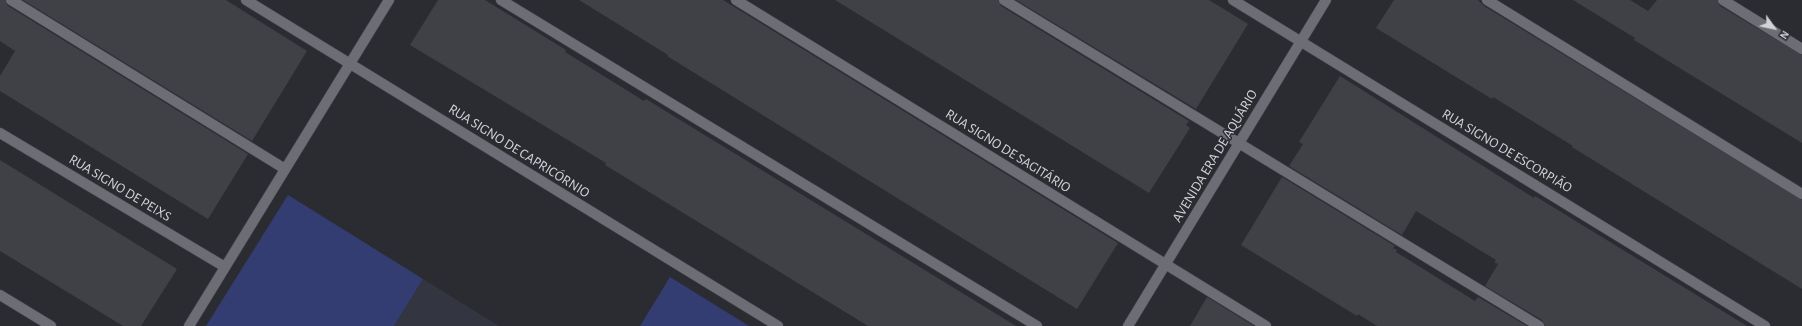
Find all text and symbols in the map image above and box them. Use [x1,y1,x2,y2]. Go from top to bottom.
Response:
north arrow [1754,8,1794,48]
text: N [1778,29,1791,41]
street label: AVENIDA ERA DE AQUÁRIO [1169,87,1261,225]
street label: RUA SIGNO DE CAPRICÓRNIO [445,101,593,201]
street label: RUA SIGNO DE SAGITÁRIO [942,106,1074,196]
street label: RUA SIGNO DE ESCORPIÃO [1439,106,1575,196]
street label: RUA SIGNO DE PEIXS [66,151,174,225]

